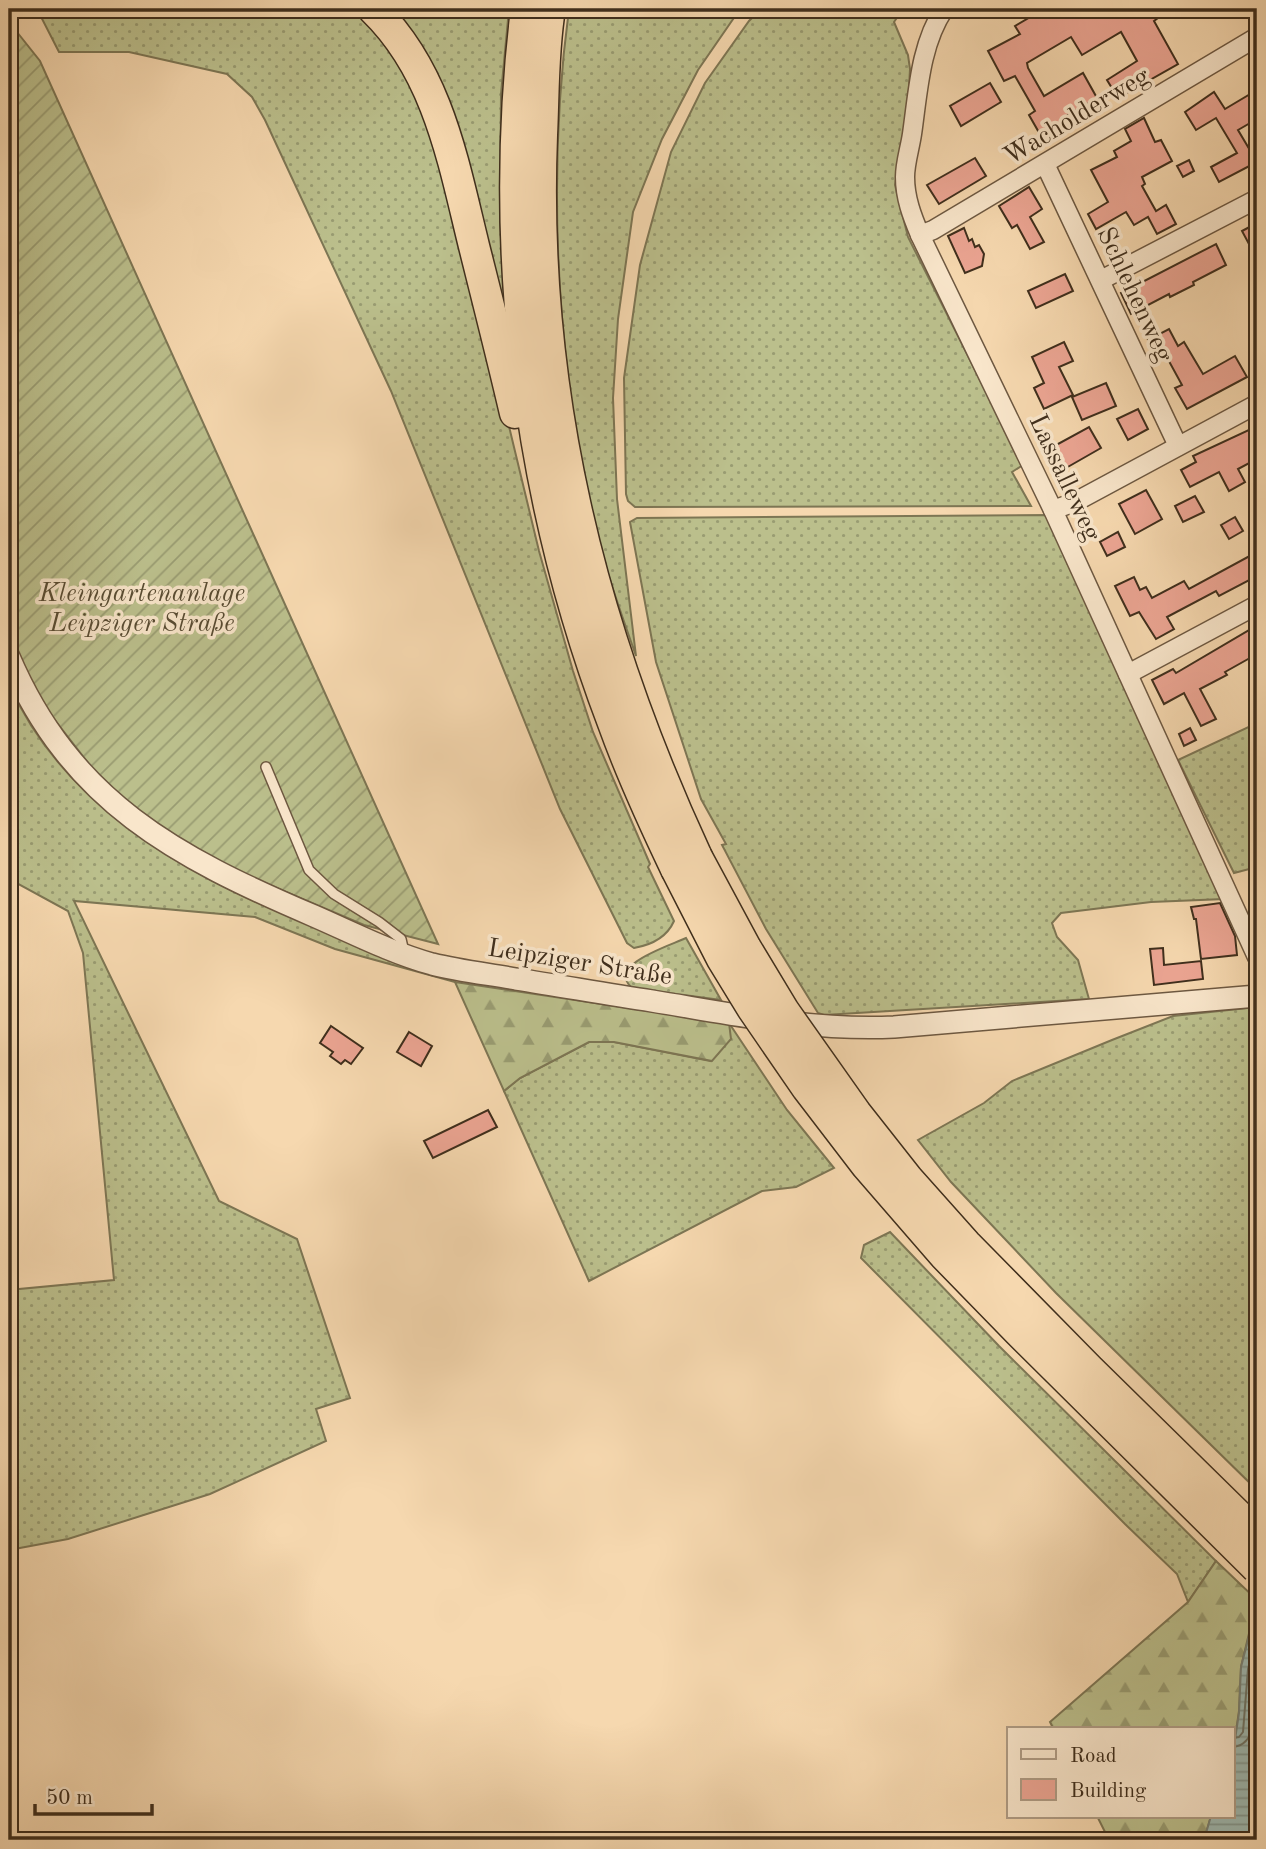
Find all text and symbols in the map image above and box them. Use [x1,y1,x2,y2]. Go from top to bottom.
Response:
street label: Wacholderweg [1000,63,1154,170]
street label: Schlehenweg [1092,223,1177,366]
street label: Lassalleweg [1024,410,1105,545]
park label: Kleingartenanlage Leipziger Straße [38,581,245,637]
street label: Leipziger Straße [485,936,674,990]
legend [1007,1727,1234,1818]
text: Road [1070,1746,1117,1767]
scale bar [35,1772,152,1816]
text: Building [1070,1781,1147,1802]
text: 50 m [46,1788,93,1809]

